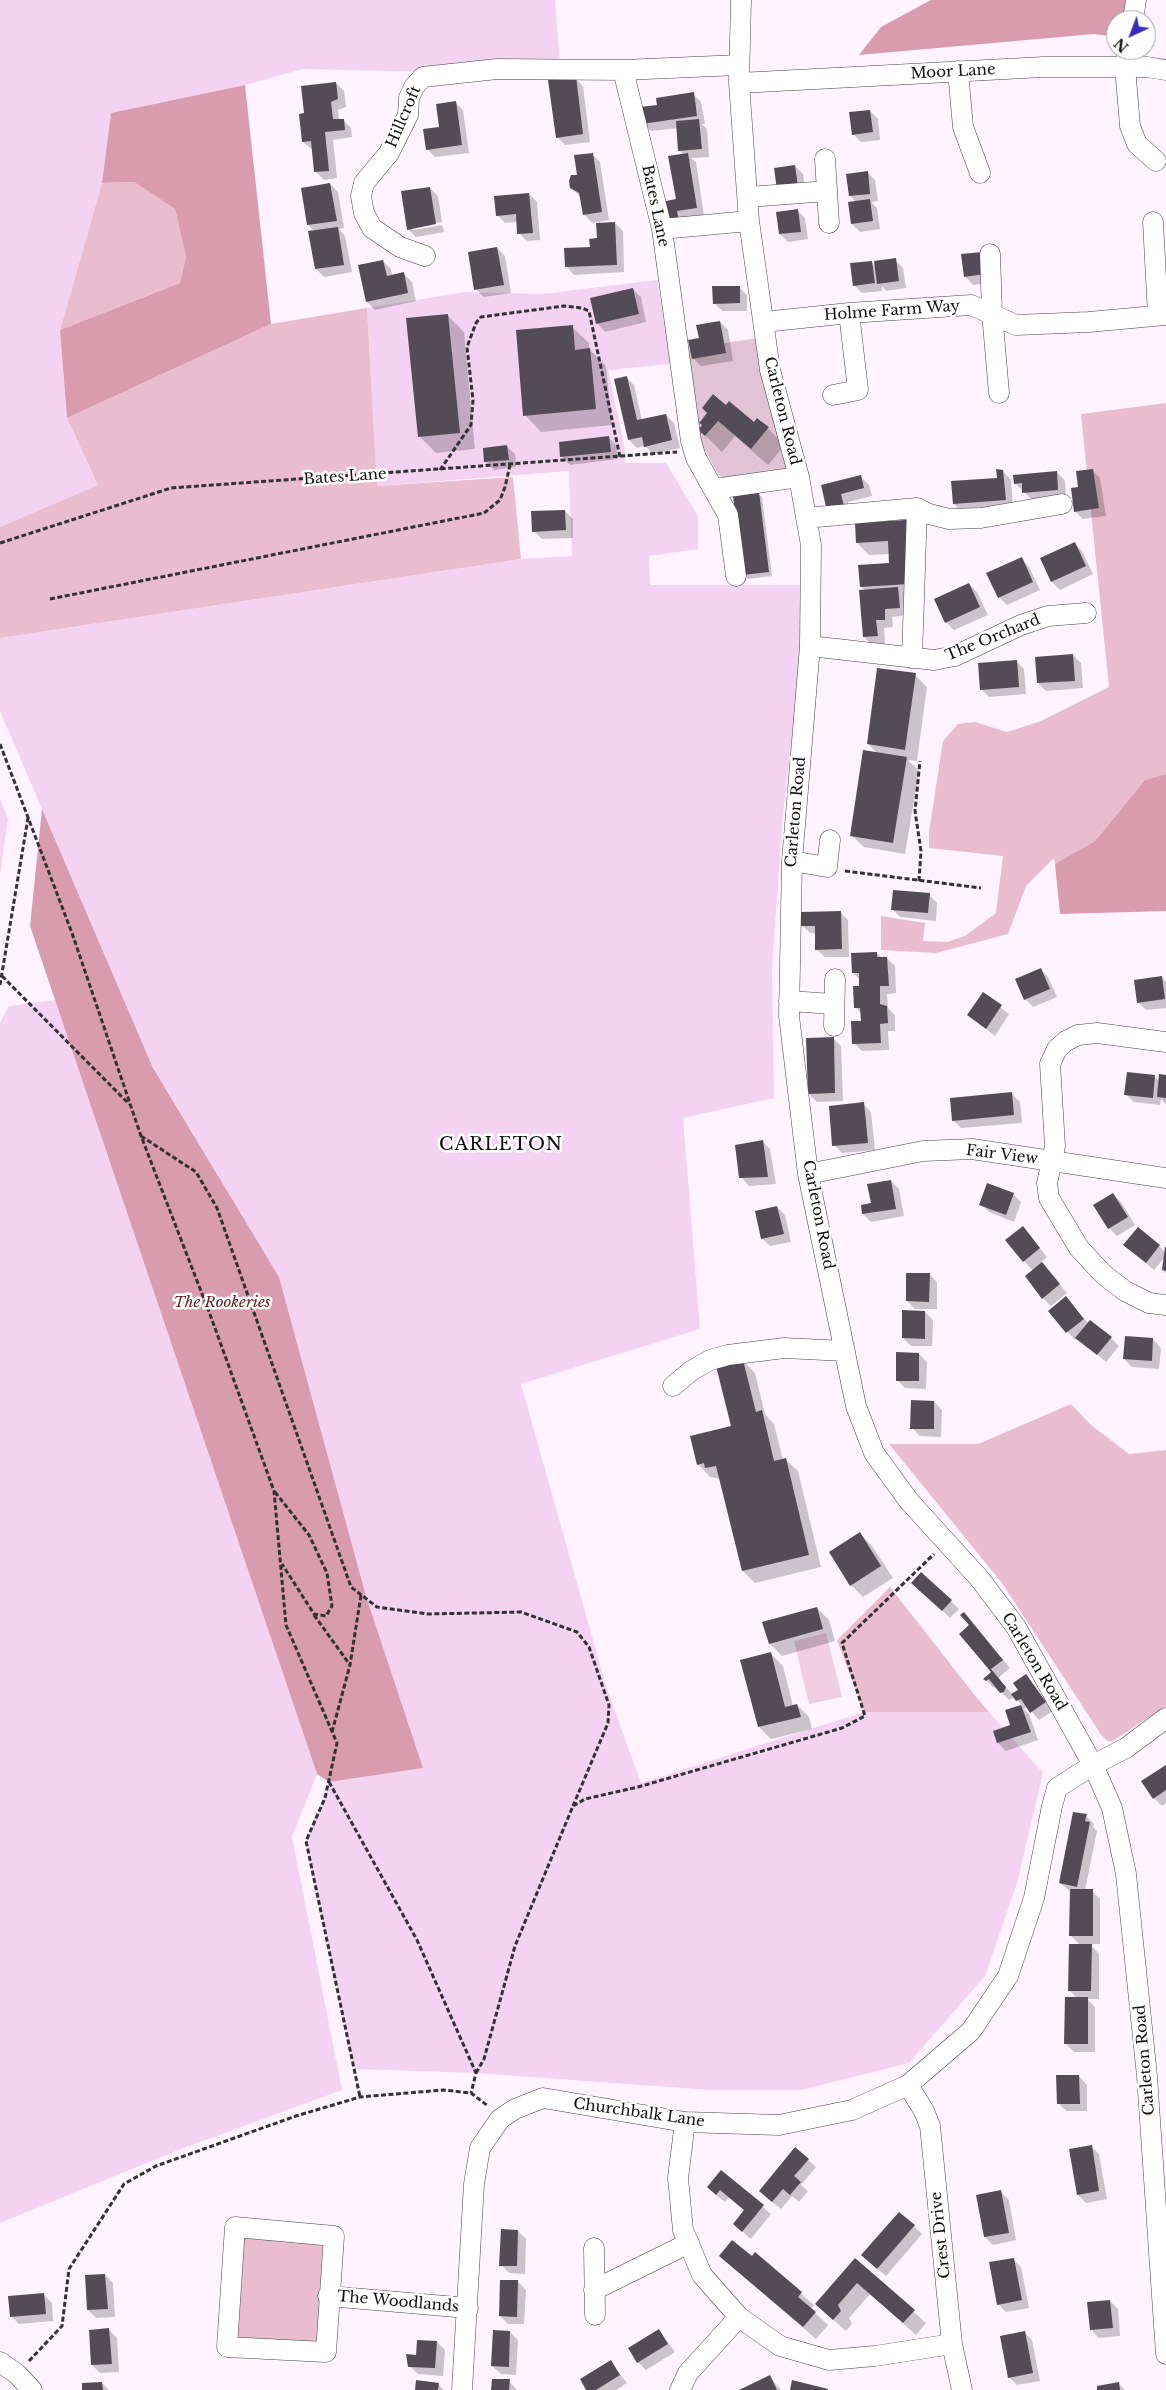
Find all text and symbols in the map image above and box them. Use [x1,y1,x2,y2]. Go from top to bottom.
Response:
north arrow [1106,10,1156,60]
text: N [1111,34,1132,56]
street label: Moor Lane [910,61,996,83]
street label: Hillcroft [383,83,425,151]
street label: Bates Lane [638,163,672,249]
street label: Holme Farm Way [823,297,961,325]
street label: Carleton Road [760,355,804,467]
street label: Bates Lane [303,465,387,489]
street label: The Orchard [943,611,1043,665]
street label: Carleton Road [782,756,810,868]
district label: CARLETON [438,1134,564,1156]
street label: Fair View [965,1142,1039,1168]
street label: Carleton Road [799,1159,837,1271]
park label: The Rookeries [173,1294,271,1312]
street label: Carleton Road [998,1610,1070,1714]
street label: Carleton Road [1131,2004,1159,2116]
street label: Churchbalk Lane [572,2095,706,2131]
street label: Crest Drive [927,2191,955,2279]
street label: The Woodlands [336,2288,460,2316]

